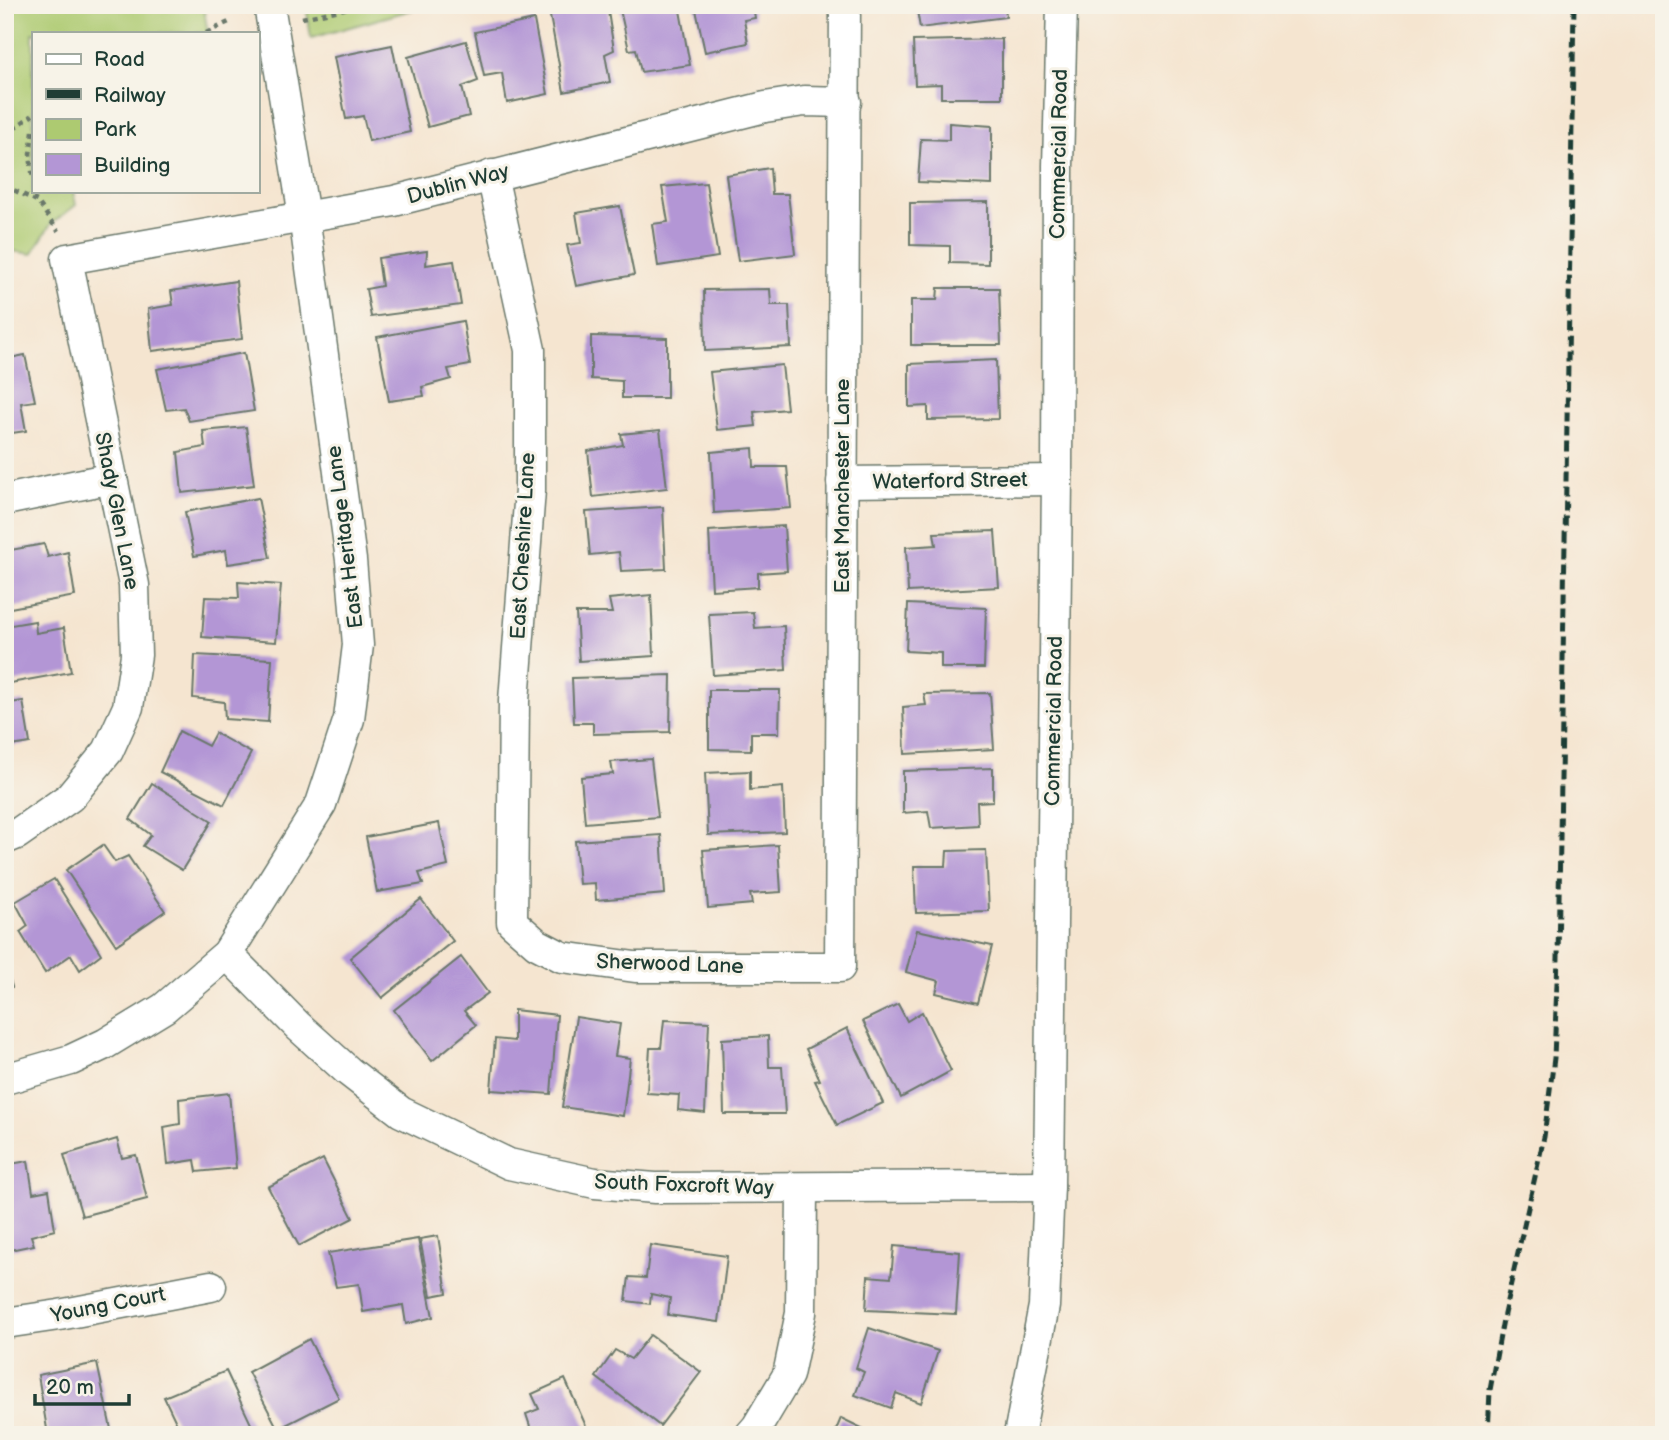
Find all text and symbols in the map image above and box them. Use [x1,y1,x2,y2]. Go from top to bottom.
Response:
legend [32,32,259,192]
text: Road [94,47,145,72]
street label: Commercial Road [1045,69,1073,239]
text: Railway [94,83,166,108]
text: Park [94,117,137,142]
text: Building [94,153,170,178]
street label: Dublin Way [404,158,512,210]
street label: East Manchester Lane [830,379,855,593]
street label: Shady Glen Lane [89,430,145,592]
street label: East Heritage Lane [321,444,369,630]
street label: East Cheshire Lane [506,452,540,640]
street label: Waterford Street [872,467,1028,495]
street label: Commercial Road [1040,636,1068,806]
street label: Sherwood Lane [596,949,744,979]
street label: South Foxcroft Way [594,1169,775,1201]
street label: Young Court [48,1282,168,1329]
scale bar [35,1363,130,1407]
text: 20 m [46,1375,94,1400]

